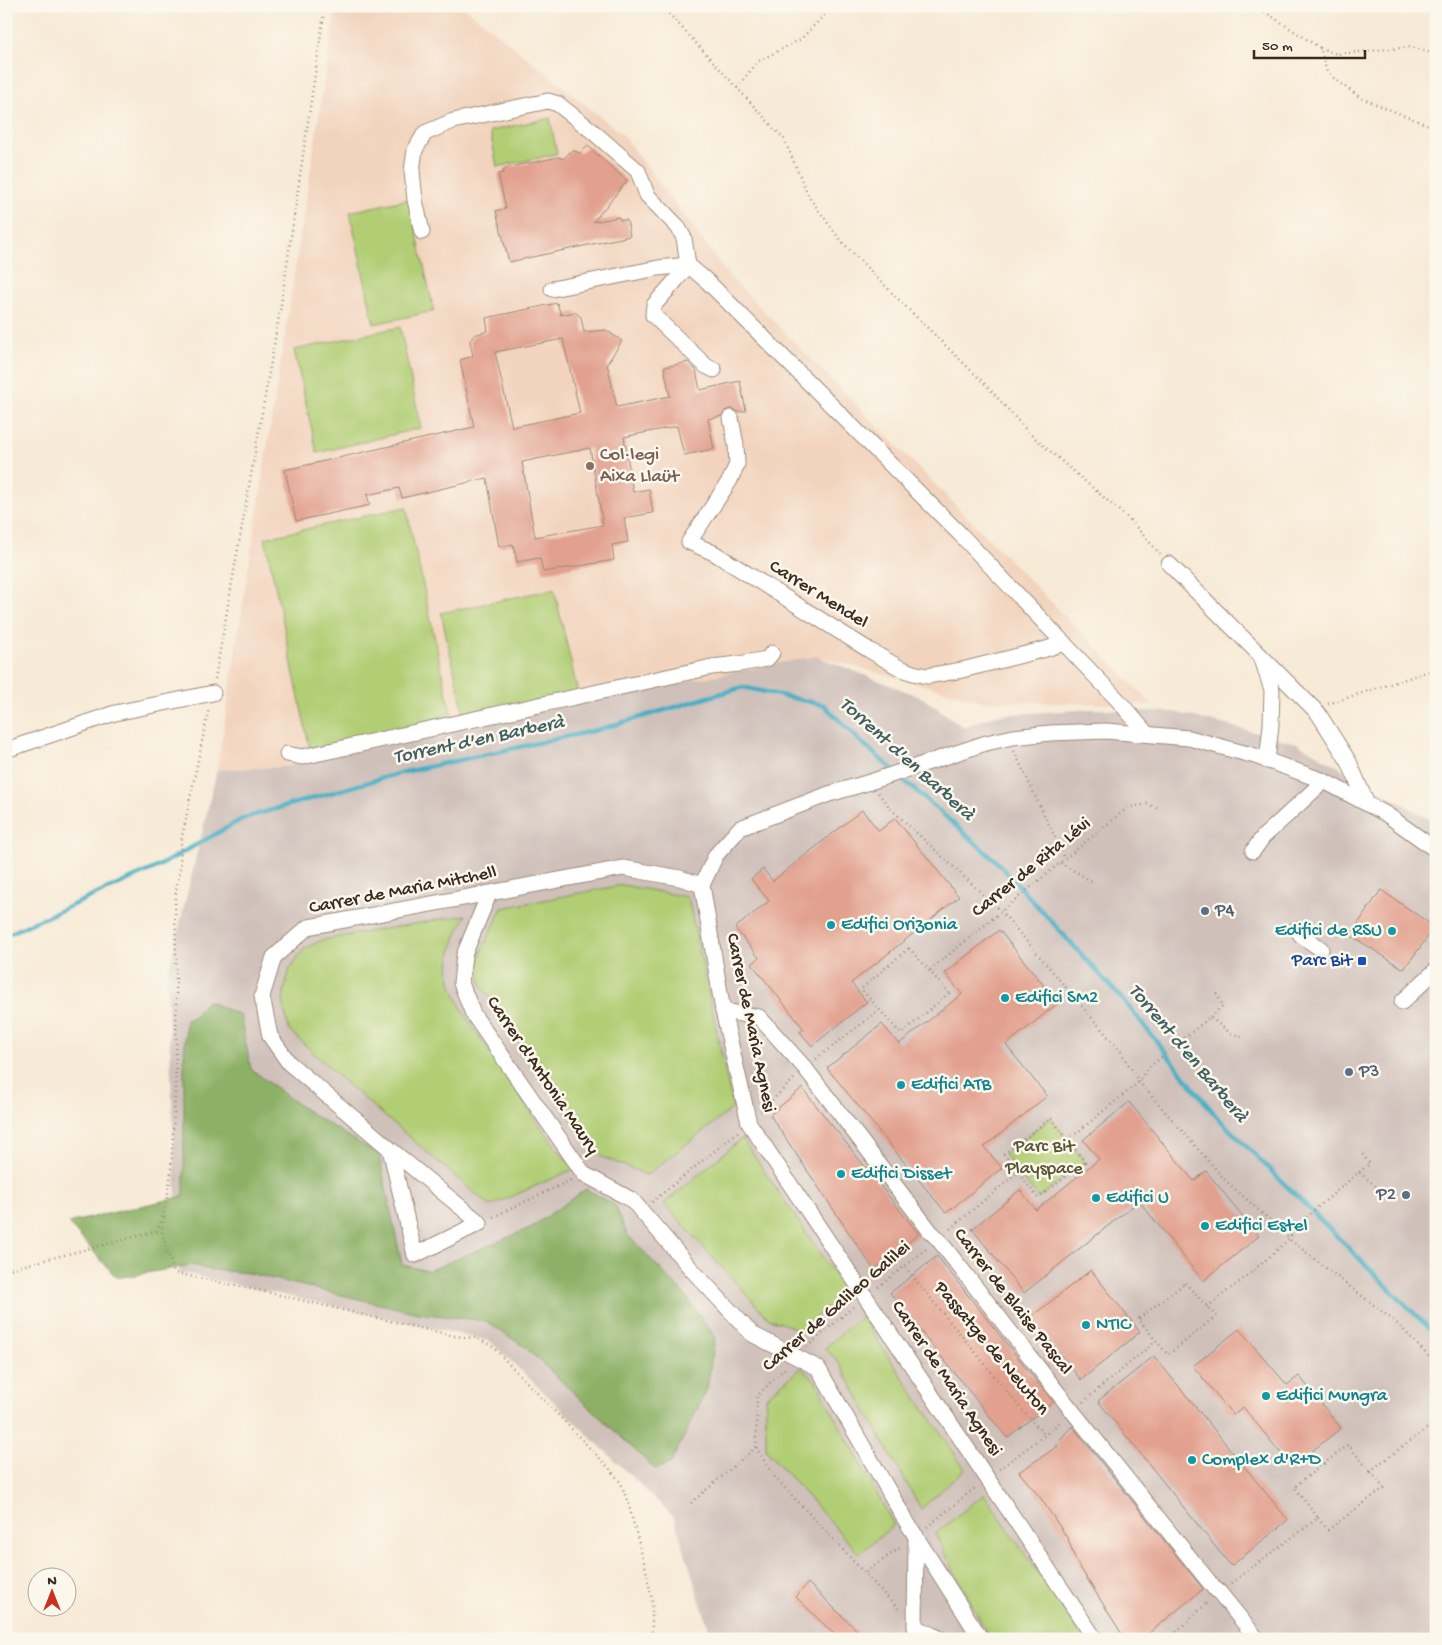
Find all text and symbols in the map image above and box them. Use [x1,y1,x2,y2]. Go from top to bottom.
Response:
scale bar [1254,28,1366,60]
text: 50 m [1262,38,1293,56]
place label: Col·legi Aixa Llaüt [600,444,681,489]
marker: Col·legi Aixa Llaüt [584,460,596,472]
street label: Carrer Mendel [764,555,872,635]
water label: Torrent d'en Barberà [834,693,980,828]
water label: Torrent d'en Barberà [392,711,568,770]
street label: Carrer de Rita Lévi [968,813,1096,923]
street label: Carrer de Maria Mitchell [307,862,499,920]
place label: P4 [1214,900,1234,923]
marker: P4 [1199,905,1211,917]
place label: Edifici Orizonia [841,914,959,937]
marker: Edifici Orizonia [825,919,837,931]
place label: Edifici de RSU [1275,920,1382,943]
marker: Edifici de RSU [1386,925,1398,937]
street label: Carrer de Maria Agnesi [720,931,780,1115]
place label: Parc Bit [1291,950,1354,973]
marker: Parc Bit [1356,955,1368,967]
water label: Torrent d'en Barberà [1122,980,1253,1129]
place label: Edifici SM2 [1015,987,1098,1010]
street label: Carrer d'Antonia Maury [480,992,604,1160]
marker: Edifici SM2 [999,992,1011,1004]
place label: P3 [1358,1061,1379,1084]
marker: P3 [1343,1066,1355,1078]
place label: Edifici ATB [911,1074,993,1097]
marker: Edifici ATB [895,1079,907,1091]
park label: Parc Bit Playspace [1004,1136,1083,1181]
place label: Edifici Disset [851,1163,953,1186]
marker: Edifici Disset [835,1168,847,1180]
place label: P2 [1375,1184,1396,1207]
place label: Edifici U [1106,1187,1169,1210]
marker: P2 [1400,1189,1412,1201]
marker: Edifici U [1090,1192,1102,1204]
place label: Edifici Estel [1215,1215,1308,1238]
marker: Edifici Estel [1199,1220,1211,1232]
street label: Carrer de Blaise Pascal [948,1224,1076,1380]
street label: Carrer de Galileo Galilei [758,1236,916,1378]
street label: Passatge de Newton [928,1277,1054,1421]
street label: Carrer de Maria Agnesi [885,1297,1007,1461]
place label: NTIC [1096,1314,1132,1337]
marker: NTIC [1080,1319,1092,1331]
place label: Edifici Mungra [1276,1385,1389,1408]
marker: Edifici Mungra [1260,1390,1272,1402]
place label: Complex d'R+D [1202,1449,1322,1472]
marker: Complex d'R+D [1186,1454,1198,1466]
north arrow [28,1568,78,1618]
text: N [47,1573,57,1590]

